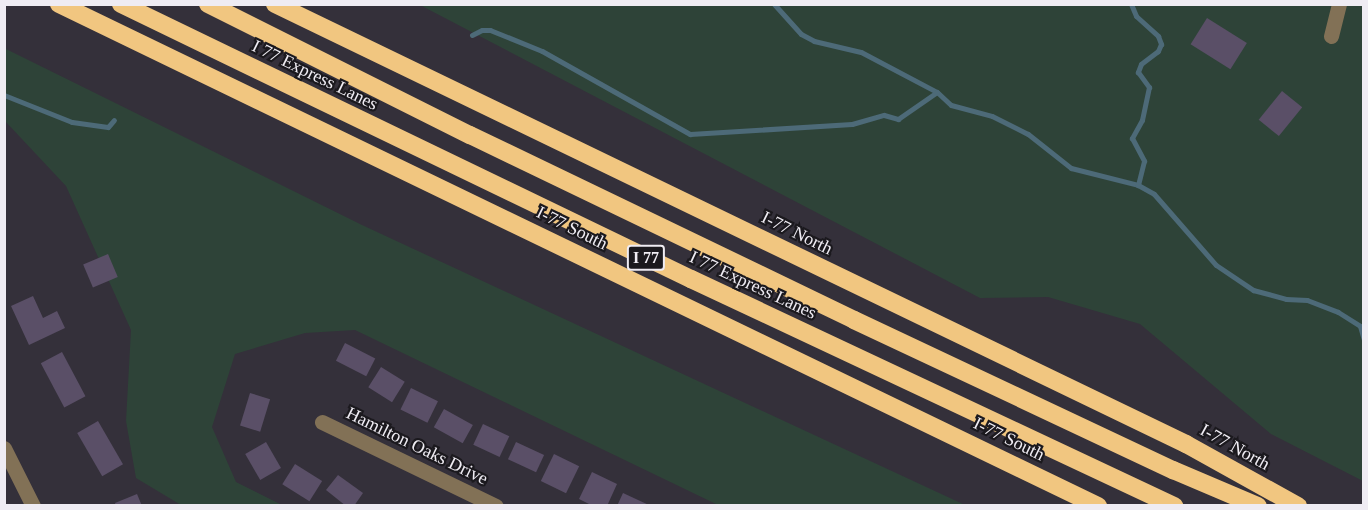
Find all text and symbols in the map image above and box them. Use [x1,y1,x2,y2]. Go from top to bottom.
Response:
street label: I 77 Express Lanes [248,35,382,115]
street label: I-77 South [533,202,611,254]
street label: I-77 North [758,207,836,259]
road number: I 77 [626,245,666,271]
street label: I 77 Express Lanes [686,246,820,324]
street label: Hamilton Oaks Drive [343,402,491,490]
street label: I-77 South [970,413,1048,465]
street label: I-77 North [1196,419,1274,475]

